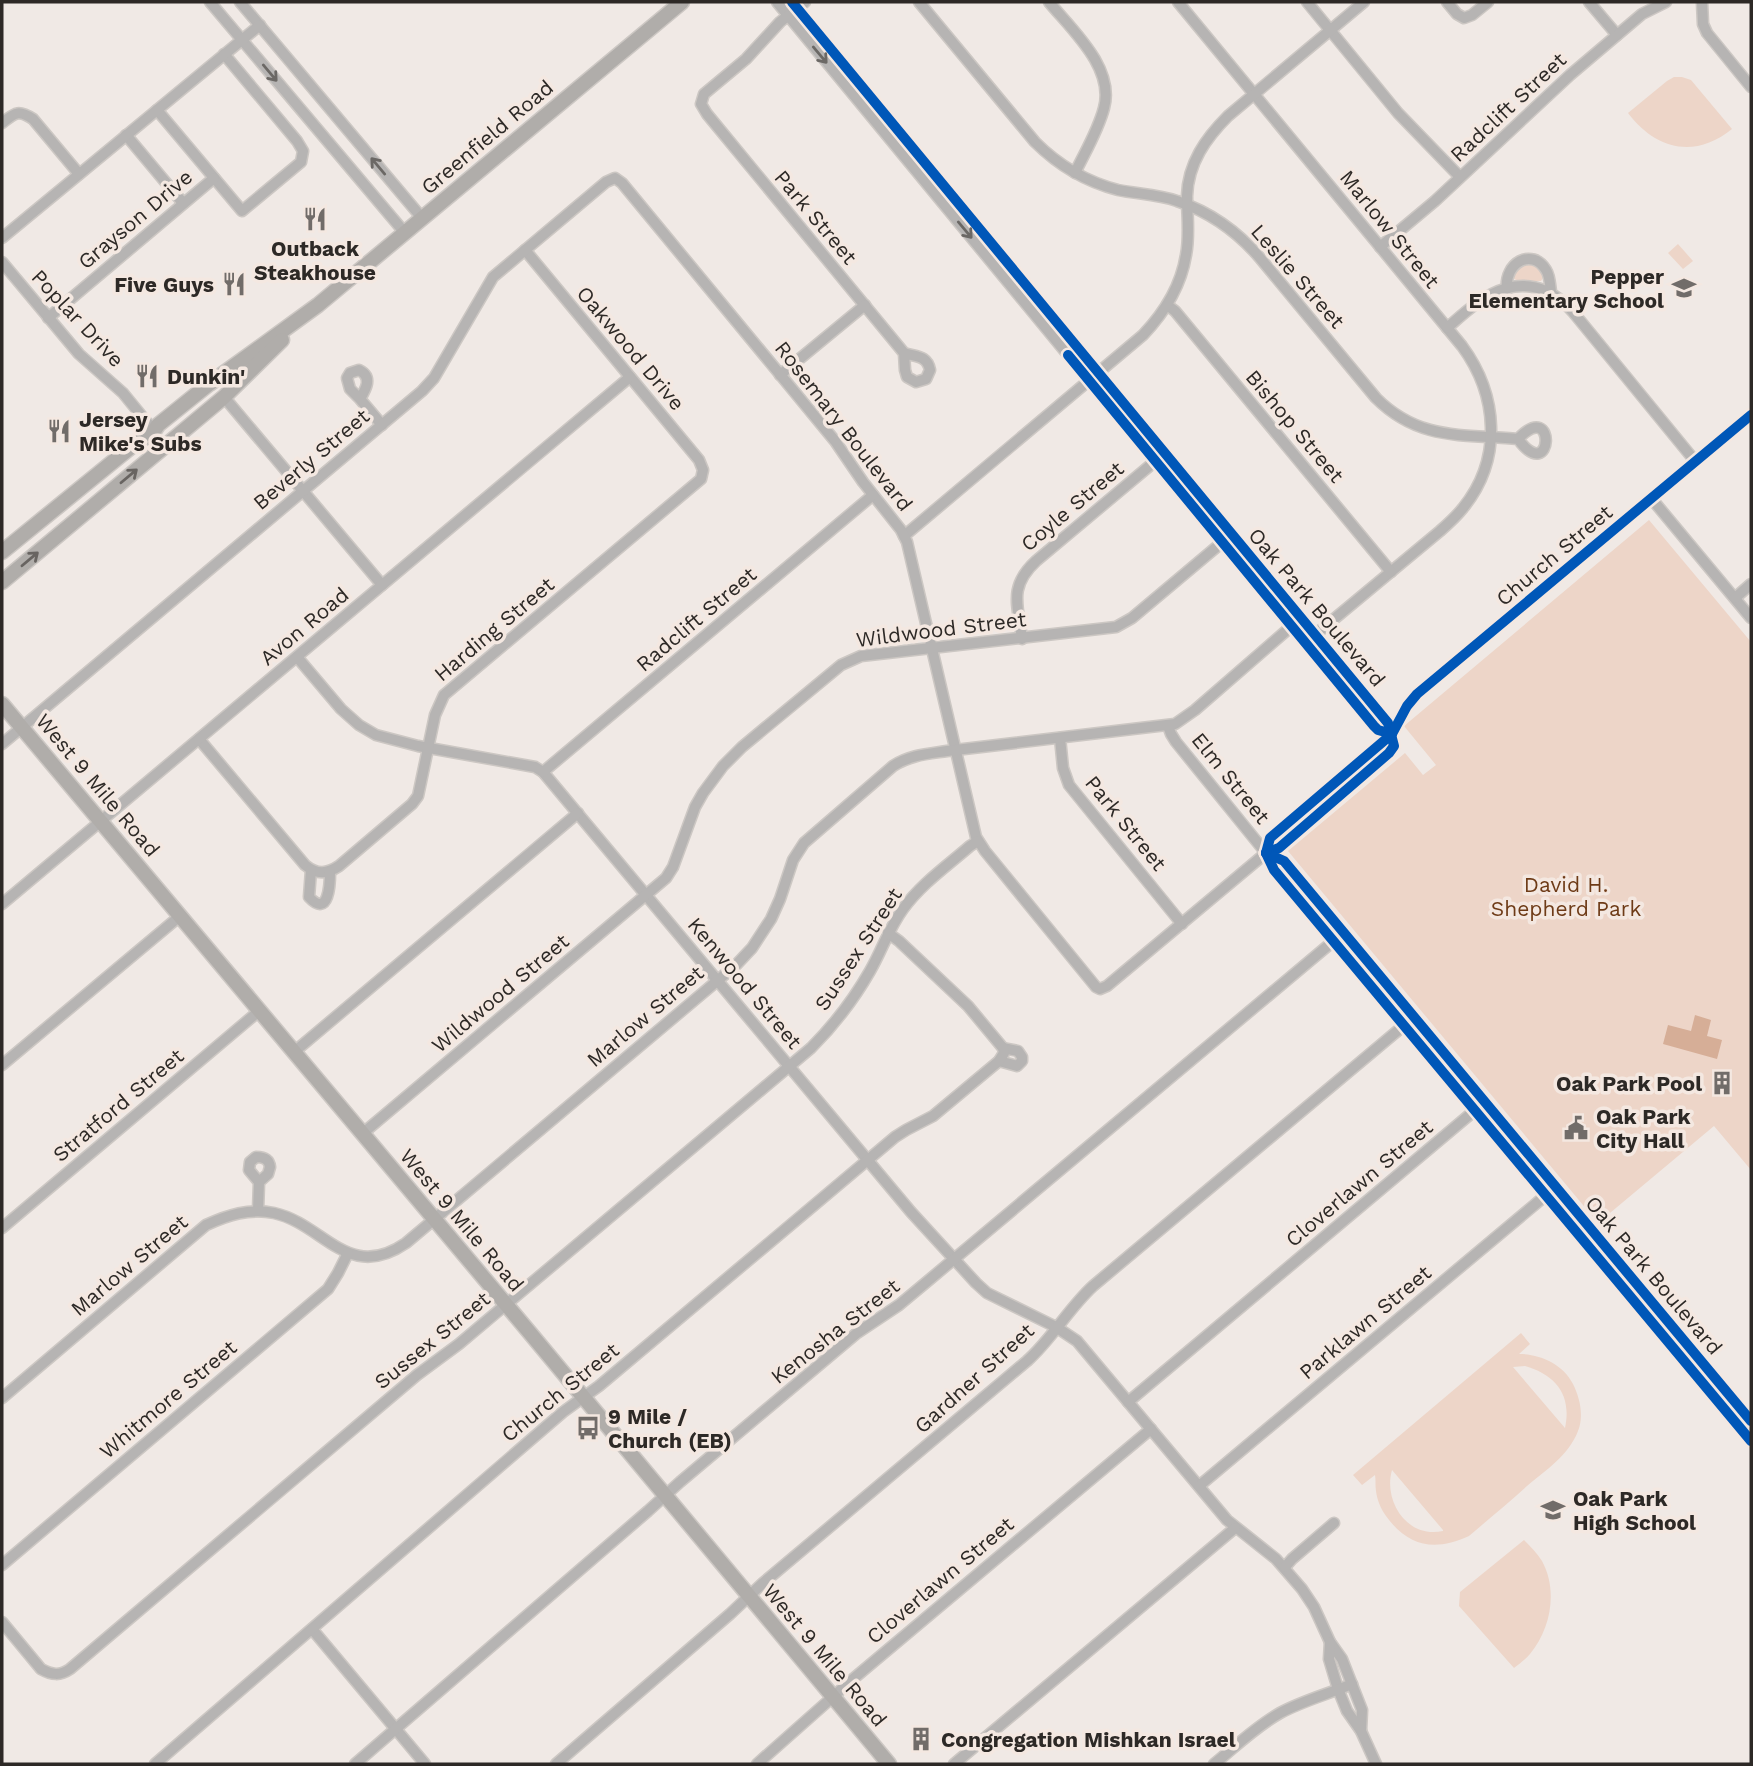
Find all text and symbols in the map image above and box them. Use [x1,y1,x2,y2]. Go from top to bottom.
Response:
one-way arrow [812,45,828,63]
street label: Radclift Street [1445,47,1571,167]
one-way arrow [262,64,278,82]
street label: Greenfield Road [416,75,558,199]
one-way arrow [370,157,386,175]
street label: Grayson Drive [73,164,197,274]
street label: Park Street [769,165,863,269]
street label: Marlow Street [1335,165,1445,293]
restaurant icon: Outback Steakhouse [301,205,329,233]
street label: Leslie Street [1246,219,1350,333]
one-way arrow [957,220,973,238]
place label: Outback Steakhouse [254,236,376,285]
street label: Poplar Drive [27,264,129,372]
place label: Pepper Elementary School [1468,264,1664,313]
restaurant icon: Five Guys [220,270,248,298]
place label: Five Guys [114,272,214,297]
school or university icon: Pepper Elementary School [1670,274,1698,302]
street label: Oakwood Drive [572,281,690,415]
street label: Rosemary Boulevard [770,336,918,516]
restaurant icon: Dunkin' [133,362,161,390]
place label: Dunkin' [167,364,245,389]
street label: Bishop Street [1241,365,1350,488]
street label: Beverly Street [248,403,374,515]
place label: Jersey Mike's Subs [79,407,202,456]
restaurant icon: Jersey Mike's Subs [45,417,73,445]
street label: Coyle Street [1016,456,1129,556]
one-way arrow [120,468,138,484]
street label: Church Street [1491,499,1617,611]
street label: Oak Park Boulevard [1243,523,1391,691]
one-way arrow [20,551,38,567]
street label: Radclift Street [631,561,761,677]
street label: Harding Street [429,572,559,686]
street label: Avon Road [255,582,353,670]
street label: Wildwood Street [854,606,1028,652]
street label: West 9 Mile Road [31,708,165,862]
street label: Elm Street [1187,727,1276,829]
street label: Park Street [1080,770,1172,876]
park label: David H. Shepherd Park [1491,872,1641,921]
street label: Sussex Street [809,883,907,1015]
street label: Kenwood Street [683,912,807,1054]
street label: Wildwood Street [426,928,574,1058]
street label: Marlow Street [582,960,709,1072]
street label: Stratford Street [48,1043,189,1167]
building icon: Oak Park Pool [1708,1069,1736,1097]
place label: Oak Park Pool [1556,1071,1702,1096]
place label: Oak Park City Hall [1596,1104,1691,1153]
street label: Cloverlawn Street [1280,1114,1438,1252]
public building icon: Oak Park City Hall [1562,1114,1590,1142]
street label: West 9 Mile Road [395,1143,529,1297]
street label: Oak Park Boulevard [1580,1191,1728,1359]
street label: Marlow Street [66,1209,193,1321]
street label: Parklawn Street [1294,1260,1436,1384]
street label: Kenosha Street [766,1273,904,1389]
street label: Sussex Street [369,1286,495,1394]
street label: Gardner Street [909,1318,1039,1438]
street label: Whitmore Street [95,1334,242,1464]
street label: Church Street [496,1337,624,1447]
place label: 9 Mile / Church (EB) [608,1404,732,1453]
bus stop icon: 9 Mile / Church (EB) [574,1414,602,1442]
place label: Oak Park High School [1573,1486,1696,1535]
school or university icon: Oak Park High School [1539,1496,1567,1524]
street label: Cloverlawn Street [861,1511,1019,1649]
street label: West 9 Mile Road [758,1578,892,1732]
building icon: Congregation Mishkan Israel [907,1725,935,1753]
place label: Congregation Mishkan Israel [941,1727,1236,1752]

